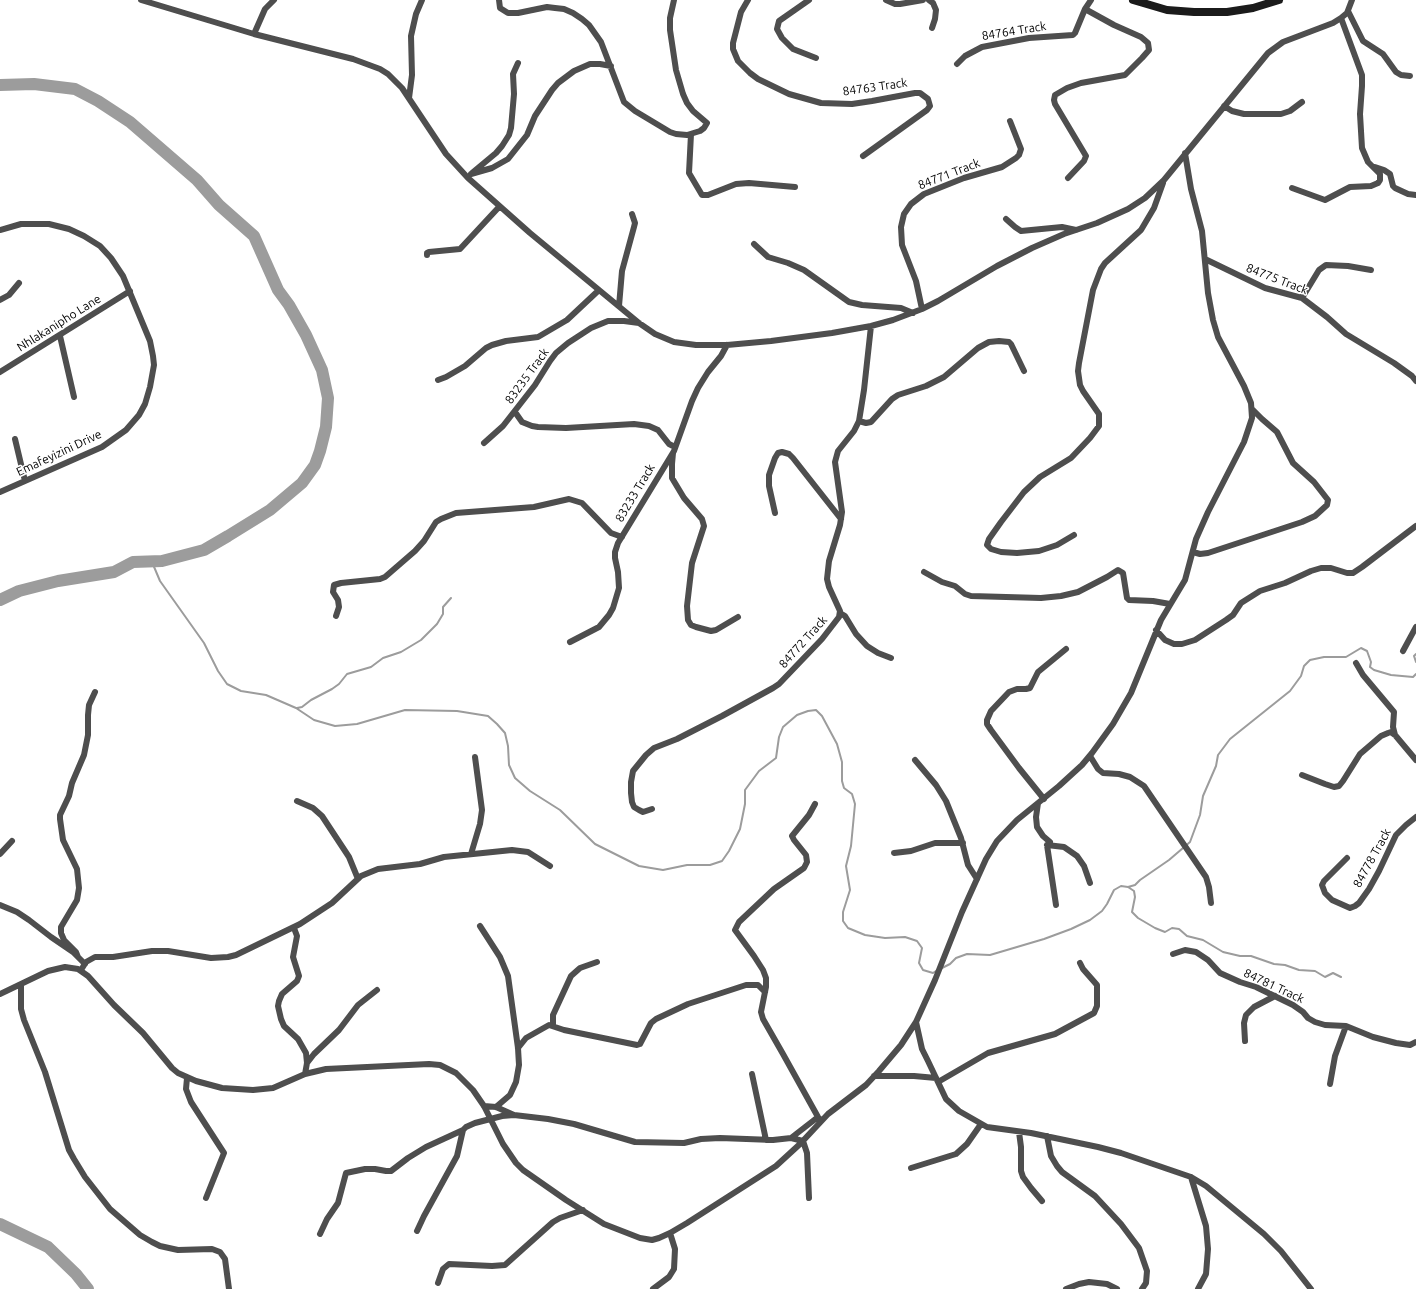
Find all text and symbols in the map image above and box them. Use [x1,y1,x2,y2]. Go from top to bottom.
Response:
street label: 84764 Track [981,19,1047,43]
street label: 84763 Track [842,75,908,99]
street label: 84771 Track [916,156,982,192]
street label: 84775 Track [1244,261,1310,297]
street label: Nhlakanipho Lane [14,291,104,355]
street label: 83235 Track [502,345,552,407]
street label: Emafeyizini Drive [14,427,104,479]
street label: 83233 Track [612,461,658,525]
street label: 84772 Track [776,613,830,671]
street label: 84778 Track [1350,826,1394,890]
street label: 84781 Track [1241,966,1307,1006]

